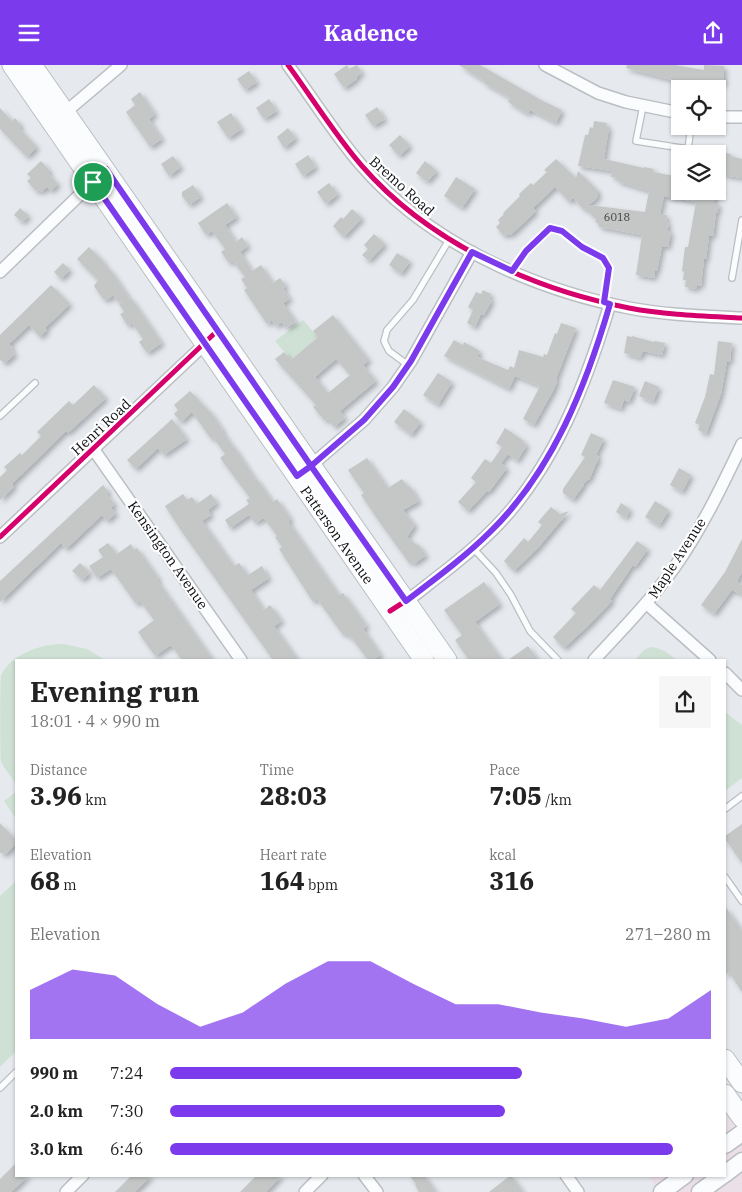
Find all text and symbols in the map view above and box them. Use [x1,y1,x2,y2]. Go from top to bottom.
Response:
text: Kadence [324,18,418,47]
icon: menu [15,19,43,47]
icon: share [699,19,727,47]
map controls [671,80,726,200]
button: locate [671,80,726,135]
button: layers [671,145,726,200]
street label: Bremo Road [366,152,438,220]
pin [72,161,114,203]
icon: arrive [79,168,107,196]
house number: 6018 [604,210,630,224]
street label: Henri Road [68,395,135,459]
street label: Patterson Avenue [296,482,378,588]
street label: Kensington Avenue [124,497,212,613]
street label: Maple Avenue [644,514,710,602]
text: Evening run [30,673,199,710]
button: share [659,676,711,728]
text: 18:01 · 4 × 990 m [30,711,160,731]
text: Distance [30,761,87,779]
text: Time [260,761,294,779]
text: Pace [489,761,520,779]
text: 3.96 [30,779,82,812]
text: 28:03 [260,779,327,812]
text: 7:05 [489,779,542,812]
text: km [82,791,107,809]
text: /km [542,791,572,809]
text: Elevation [30,846,92,864]
text: Heart rate [260,846,327,864]
text: kcal [489,846,516,864]
text: 68 [30,864,60,897]
text: 164 [260,864,305,897]
text: 316 [489,864,534,897]
text: m [60,876,77,894]
text: bpm [305,876,338,894]
text: Elevation [30,924,100,944]
text: 271–280 m [625,924,711,944]
text: 990 m [30,1063,78,1083]
text: 7:24 [110,1063,143,1083]
text: 2.0 km [30,1101,83,1121]
text: 7:30 [110,1101,143,1121]
text: 3.0 km [30,1139,83,1159]
text: 6:46 [110,1139,143,1159]

